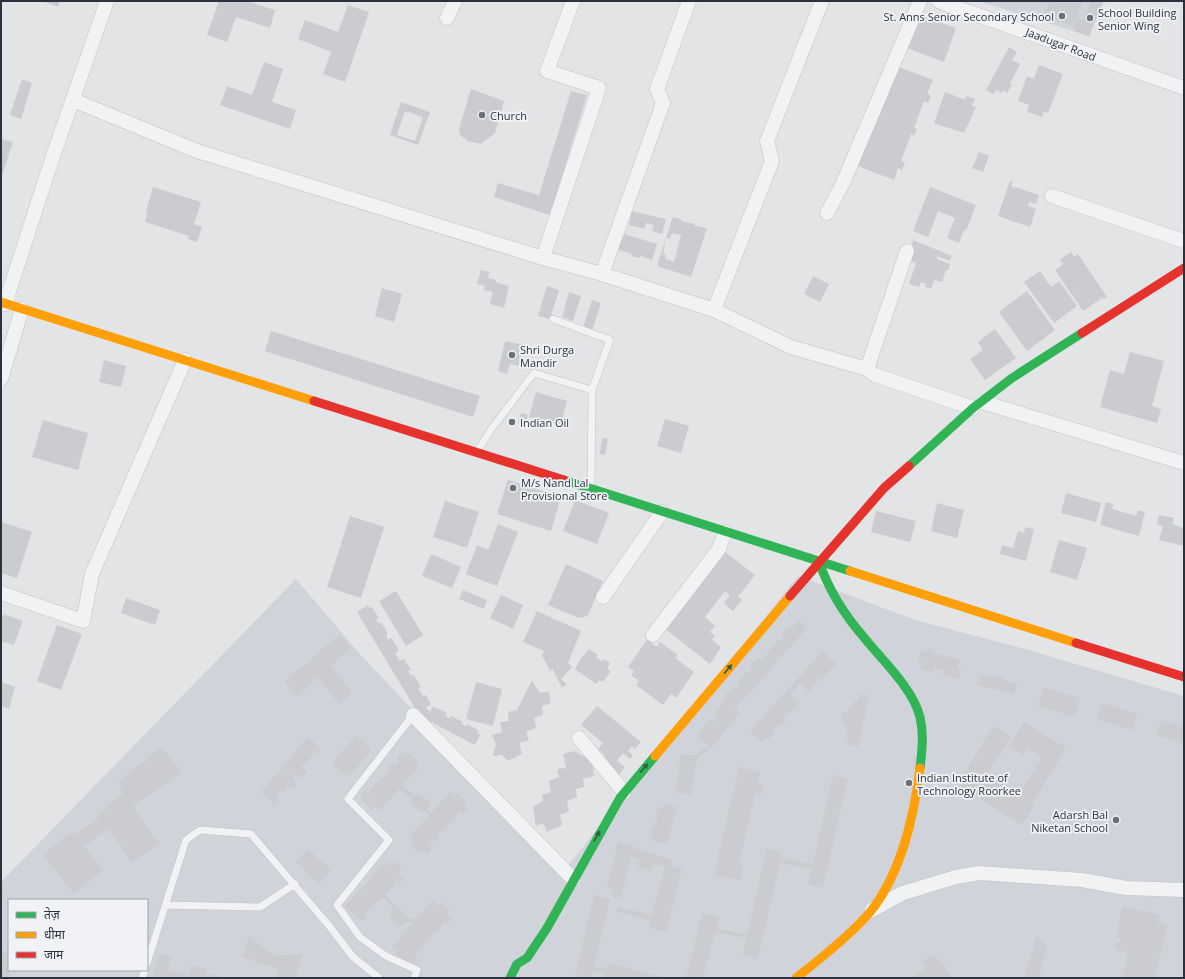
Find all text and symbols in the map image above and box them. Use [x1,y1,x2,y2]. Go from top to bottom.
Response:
place label: School Building Senior Wing [1098,5,1177,33]
place label: St. Anns Senior Secondary School [883,9,1054,24]
marker: St. Anns Senior Secondary School [1057,11,1067,21]
marker: School Building Senior Wing [1085,13,1095,23]
street label: Jaadugar Road [1023,23,1098,64]
place label: Church [490,108,527,123]
marker: Church [477,110,487,120]
place label: Shri Durga Mandir [520,342,574,370]
marker: Shri Durga Mandir [507,350,517,360]
place label: Indian Oil [520,415,569,430]
marker: Indian Oil [507,417,517,427]
place label: M/s Nand Lal Provisional Store [521,475,607,503]
marker: M/s Nand Lal Provisional Store [508,483,518,493]
one-way arrow [724,664,733,674]
one-way arrow [640,763,649,773]
place label: Indian Institute of Technology Roorkee [917,770,1021,798]
marker: Indian Institute of Technology Roorkee [904,778,914,788]
place label: Adarsh Bal Niketan School [1031,807,1108,835]
marker: Adarsh Bal Niketan School [1111,815,1121,825]
one-way arrow [594,831,601,842]
legend [8,899,148,971]
text: तेज़ [44,906,61,923]
text: धीमा [44,926,66,943]
text: जाम [44,946,64,963]

